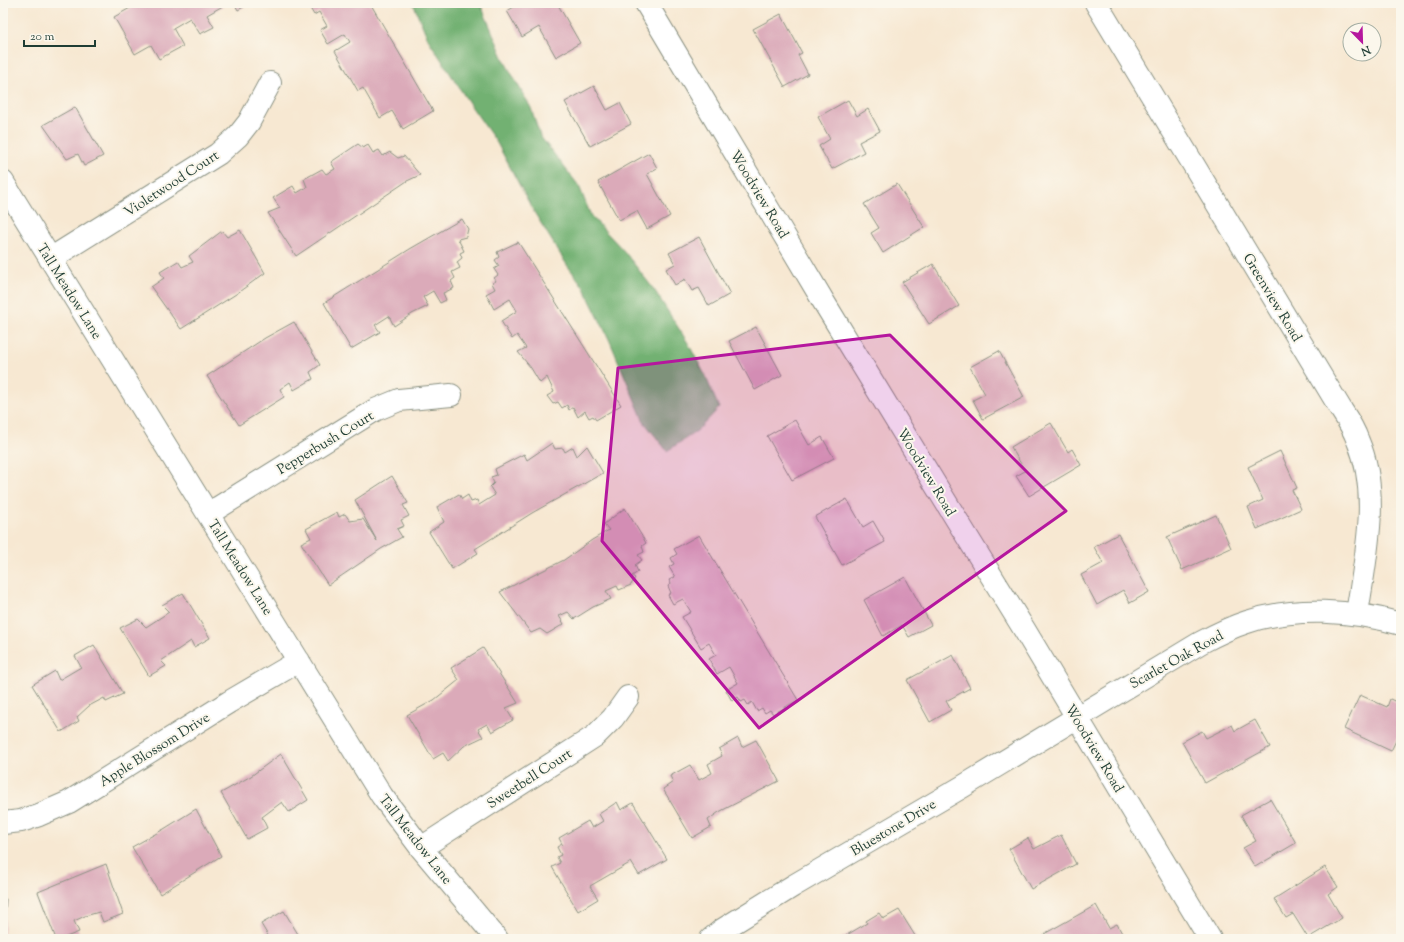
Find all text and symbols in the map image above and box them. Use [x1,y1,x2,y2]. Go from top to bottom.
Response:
scale bar [24,22,95,48]
north arrow [1342,22,1382,62]
text: 20 m [30,28,55,46]
text: N [1358,41,1374,59]
street label: Violetwood Court [121,146,224,223]
street label: Woodview Road [724,147,793,243]
street label: Tall Meadow Lane [31,240,106,344]
street label: Greenview Road [1237,250,1306,346]
street label: Pepperbush Court [274,407,378,481]
street label: Woodview Road [891,425,960,521]
street label: Tall Meadow Lane [202,516,277,620]
street label: Scarlet Oak Road [1126,627,1228,695]
street label: Woodview Road [1059,701,1128,797]
street label: Apple Blossom Drive [96,709,214,793]
street label: Sweetbell Court [484,745,577,815]
street label: Tall Meadow Lane [373,791,456,889]
street label: Bluestone Drive [848,795,940,862]

